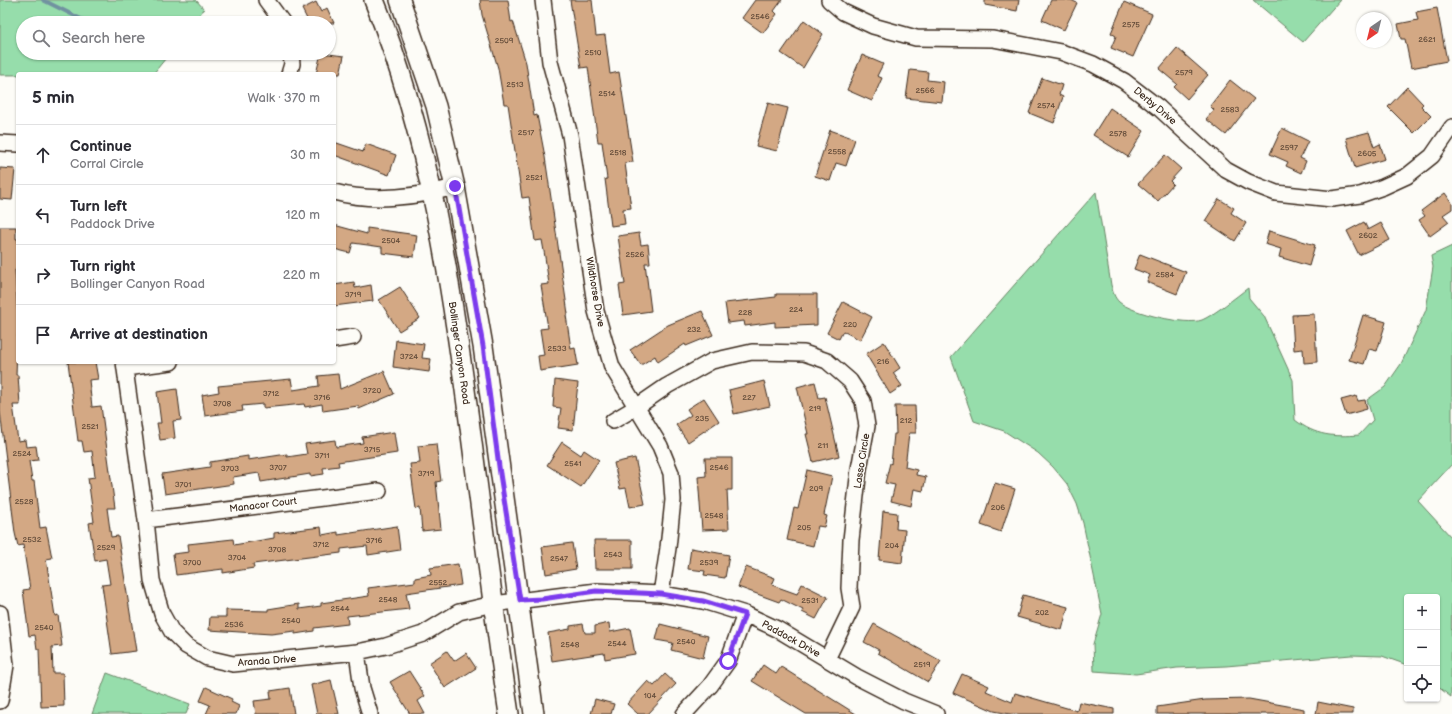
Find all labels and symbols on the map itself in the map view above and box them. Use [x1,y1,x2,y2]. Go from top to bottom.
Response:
house number: 2546 [750,12,770,21]
north arrow [1356,12,1392,48]
house number: 2575 [1122,20,1140,29]
house number: 2621 [1418,35,1436,44]
house number: 2509 [495,36,514,45]
house number: 2510 [584,48,602,57]
house number: 2579 [1175,68,1193,77]
house number: 2513 [506,80,524,89]
street label: Derby Drive [1131,85,1179,127]
house number: 2566 [915,86,935,95]
house number: 2514 [598,89,616,98]
house number: 2574 [1037,101,1055,110]
house number: 2583 [1221,105,1240,114]
house number: 2517 [518,128,534,137]
house number: 2578 [1109,129,1127,138]
house number: 2597 [1280,143,1298,152]
house number: 2558 [828,147,847,156]
house number: 2518 [609,148,627,157]
house number: 2605 [1358,149,1377,158]
house number: 2521 [526,173,543,182]
route end [446,177,464,195]
house number: 2602 [1358,231,1378,240]
house number: 2504 [382,236,401,245]
house number: 2526 [626,250,645,259]
street label: Wildhorse Drive [583,256,607,328]
house number: 2584 [1156,270,1175,279]
house number: 3719 [345,290,362,299]
street label: Bollinger Canyon Road [446,301,472,406]
house number: 224 [789,305,803,314]
house number: 228 [738,308,752,317]
house number: 220 [843,320,857,329]
house number: 232 [687,325,701,334]
house number: 2533 [547,344,567,353]
house number: 3724 [400,352,418,361]
house number: 216 [877,357,889,366]
house number: 3720 [363,386,381,395]
house number: 3712 [263,389,280,398]
house number: 3716 [314,393,331,402]
house number: 227 [742,393,756,402]
house number: 3708 [213,399,231,408]
house number: 219 [809,404,822,413]
house number: 235 [695,414,709,423]
house number: 212 [900,416,912,425]
house number: 2521 [82,422,99,431]
street label: Lasso Circle [852,433,872,489]
house number: 211 [818,441,828,450]
house number: 3715 [364,445,381,454]
house number: 2524 [13,449,32,458]
house number: 3711 [314,451,330,460]
house number: 2541 [564,459,582,468]
house number: 3707 [269,463,287,472]
house number: 2546 [709,463,729,472]
house number: 3703 [221,464,239,473]
house number: 3719 [418,469,435,478]
house number: 3701 [175,480,191,489]
house number: 209 [809,484,823,493]
street label: Manacor Court [229,495,297,515]
house number: 2528 [15,497,34,506]
house number: 206 [991,503,1005,512]
house number: 2548 [705,511,724,520]
house number: 205 [797,523,811,532]
house number: 2532 [23,535,42,544]
house number: 3716 [366,536,383,545]
house number: 3712 [313,540,330,549]
house number: 204 [885,541,899,550]
house number: 2529 [97,543,116,552]
house number: 3708 [268,545,286,554]
house number: 2543 [603,550,623,559]
house number: 3704 [228,553,246,562]
house number: 2547 [550,554,568,563]
house number: 3700 [183,558,201,567]
house number: 2539 [700,558,719,567]
house number: 2552 [429,578,448,587]
house number: 2548 [379,595,398,604]
house number: 2531 [801,596,819,605]
house number: 2544 [330,604,350,613]
house number: 202 [1035,608,1049,617]
house number: 2540 [282,616,301,625]
street label: Paddock Drive [760,618,822,660]
house number: 2536 [224,620,244,629]
house number: 2540 [35,623,54,632]
house number: 2540 [677,637,696,646]
house number: 2544 [607,639,627,648]
house number: 2548 [561,640,580,649]
route start [719,652,737,670]
street label: Aranda Drive [237,653,297,669]
house number: 2519 [913,660,931,669]
house number: 104 [644,691,656,700]

